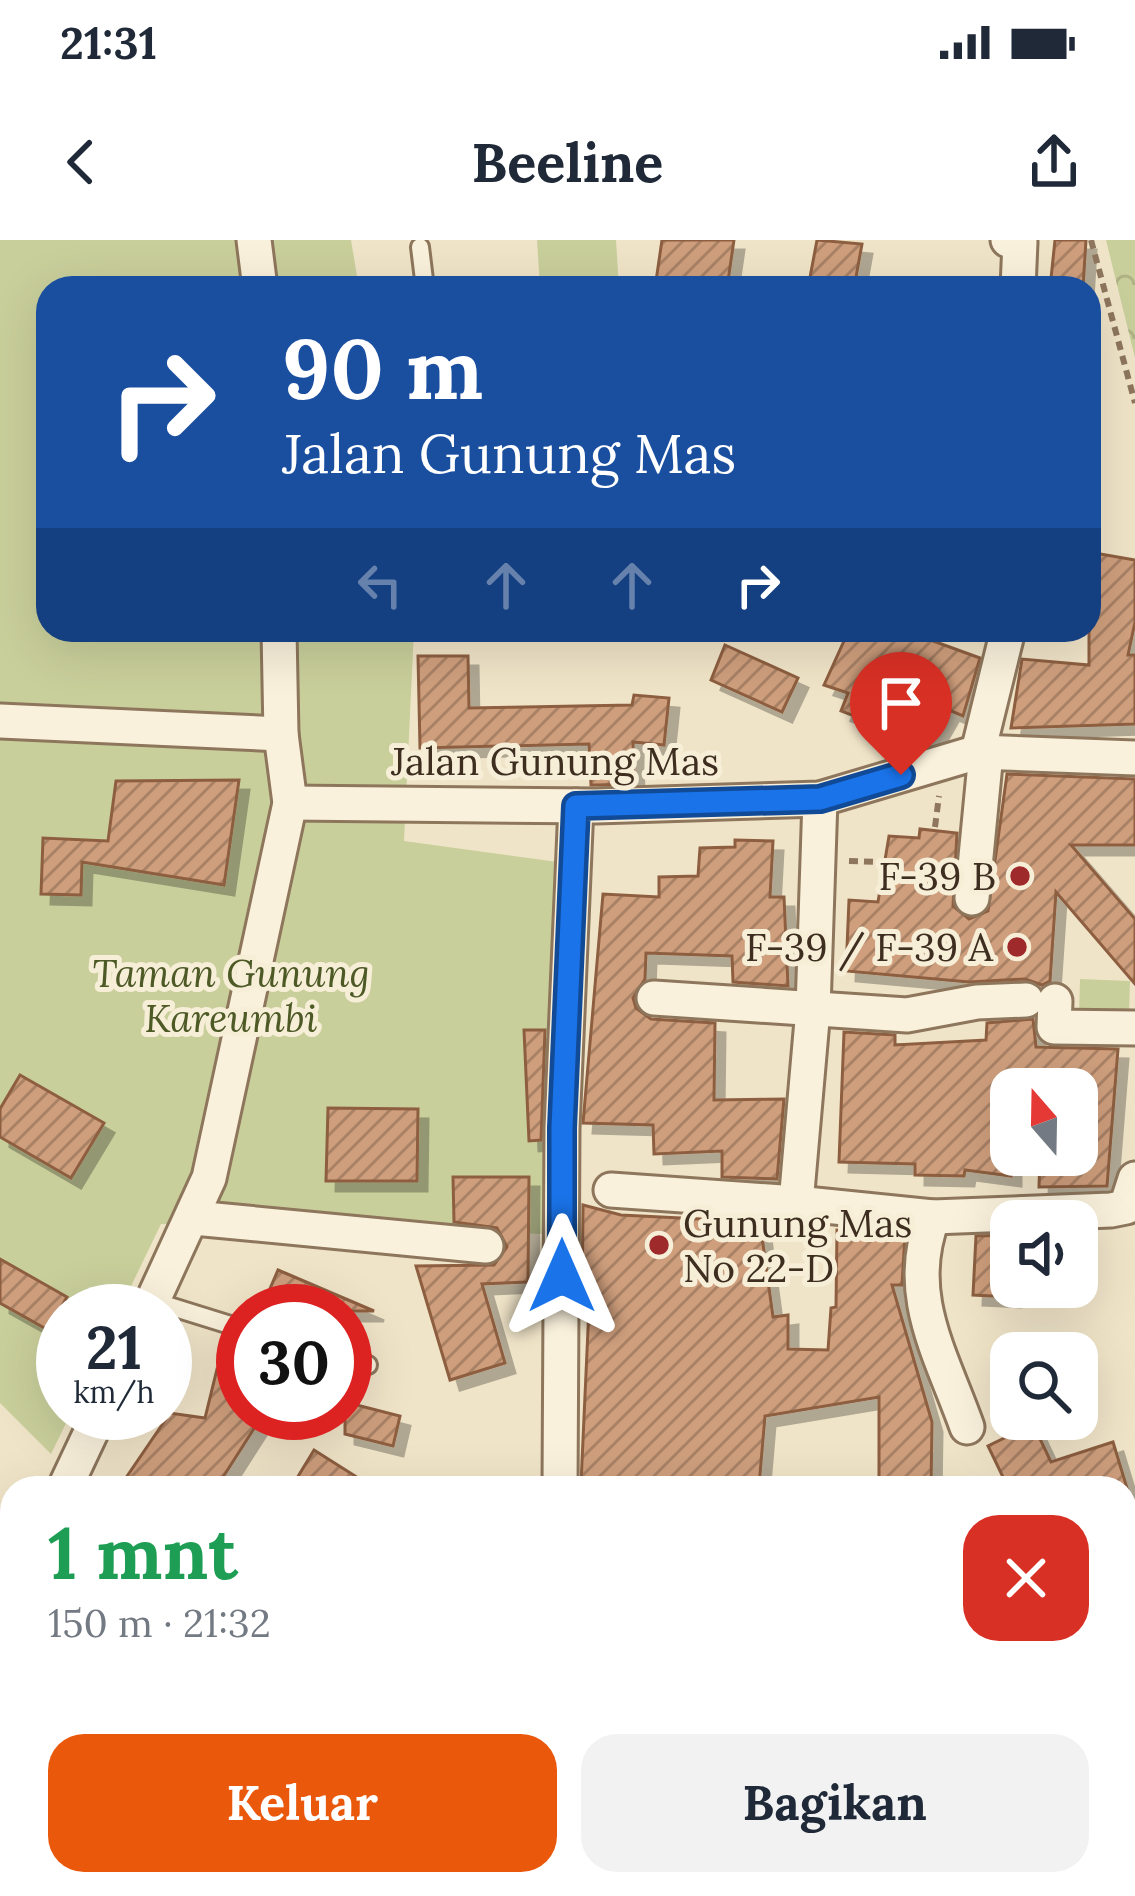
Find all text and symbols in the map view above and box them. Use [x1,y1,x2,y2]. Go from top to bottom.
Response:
text: 21:31 [60,14,157,71]
text: Beeline [472,128,663,197]
icon: back [48,129,114,195]
icon: share [1021,129,1087,195]
text: 90 m [282,314,483,422]
icon: right [84,324,240,480]
text: Jalan Gunung Mas [282,419,736,488]
icon: left [347,552,413,618]
icon: ahead [473,552,539,618]
icon: ahead [599,552,665,618]
icon: right [725,552,791,618]
pin [850,652,952,775]
icon: arrive [868,670,934,736]
street label: Jalan Gunung Mas [390,736,719,786]
place label: F-39 B [878,851,996,901]
marker: F-39 B [1007,863,1033,889]
place label: F-39 / F-39 A [745,922,994,972]
marker: F-39 / F-39 A [1004,934,1030,960]
park label: Taman Gunung Kareumbi [92,948,370,1043]
north arrow [990,1068,1098,1176]
map controls [990,1068,1098,1440]
place label: Gunung Mas No 22-D [683,1198,912,1293]
button: sound [990,1200,1098,1308]
position arrow [499,1213,625,1339]
marker: Gunung Mas No 22-D [646,1232,672,1258]
speed limit sign: 30 [216,1284,372,1440]
text: 21 [86,1309,142,1385]
button: search [990,1332,1098,1440]
text: km/h [73,1373,155,1411]
text: 1 mnt [48,1507,238,1599]
button: close [963,1515,1089,1641]
text: 150 m · 21:32 [48,1598,271,1648]
button: Keluar [48,1734,557,1872]
button: Bagikan [581,1734,1089,1872]

